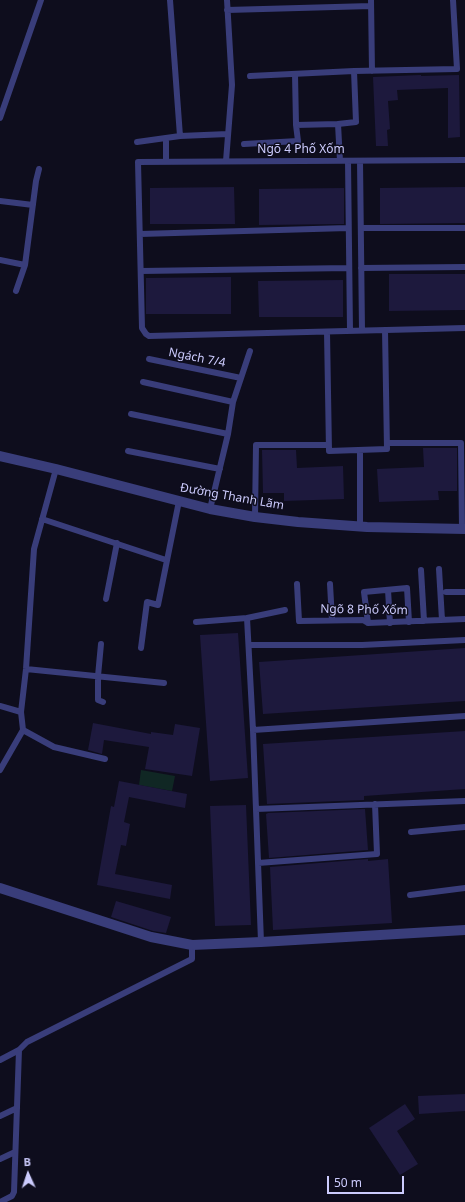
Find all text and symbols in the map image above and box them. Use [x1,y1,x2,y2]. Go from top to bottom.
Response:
street label: Ngõ 4 Phố Xốm [257,143,345,157]
street label: Ngách 7/4 [167,345,227,371]
street label: Đường Thanh Lãm [179,481,285,513]
street label: Ngõ 8 Phố Xốm [320,602,408,618]
north arrow [8,1154,48,1194]
text: B [23,1154,31,1169]
scale bar [329,1168,406,1194]
text: 50 m [334,1174,362,1191]

